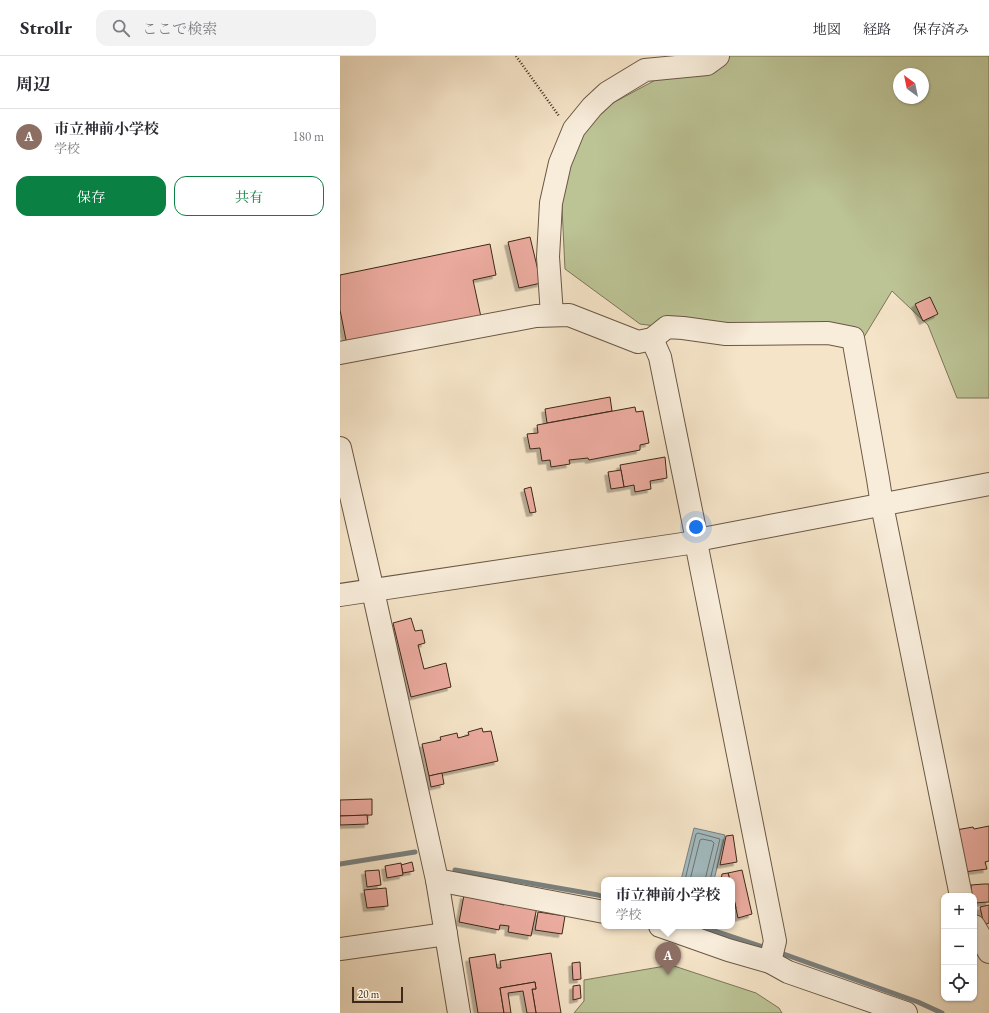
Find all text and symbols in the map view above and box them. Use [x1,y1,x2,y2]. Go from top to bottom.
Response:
search box [96,10,376,46]
text: Strollr [20,15,72,40]
icon: search [110,17,132,39]
text: ここで検索 [142,19,217,38]
text: 地図 [813,20,841,38]
text: 経路 [863,20,891,38]
text: 保存済み [913,20,969,38]
north arrow [893,68,929,104]
text: 周辺 [16,73,50,95]
text: 市立神前小学校 [54,119,159,138]
text: A [24,128,34,145]
text: 180 m [293,128,324,145]
text: 学校 [54,140,80,157]
button: 保存 [16,176,166,216]
button: 共有 [174,176,324,216]
your location [686,517,706,537]
popup [601,877,735,929]
text: 市立神前小学校 [615,885,721,904]
map controls [941,893,977,1001]
button: + [941,893,977,929]
text: 学校 [615,906,642,923]
button: − [941,929,977,965]
pin: A [655,942,681,975]
button: locate [941,965,977,1001]
scale bar [352,985,403,1004]
text: 20 m [358,987,379,1001]

